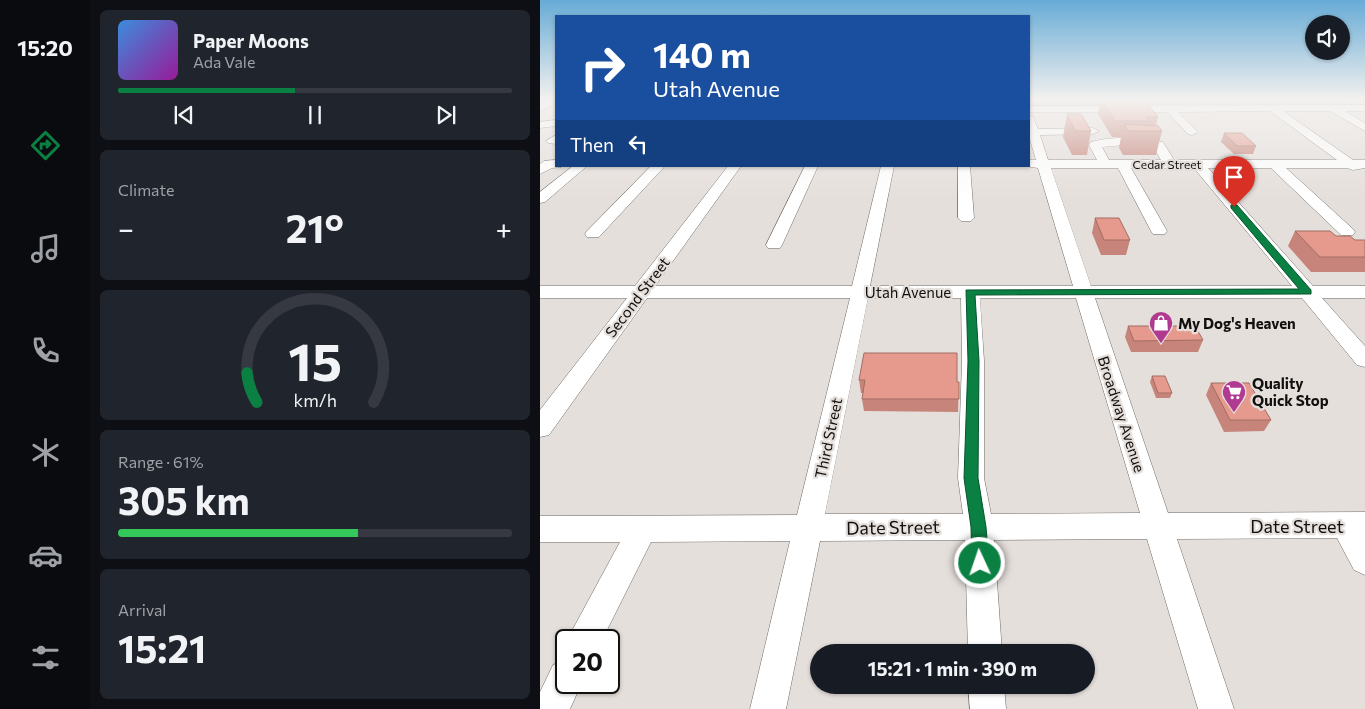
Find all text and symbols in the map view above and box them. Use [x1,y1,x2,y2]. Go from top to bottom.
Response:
map controls [1305,15,1350,60]
button: sound [1305,15,1350,60]
text: Paper Moons [193,29,309,52]
text: 140 m [653,32,751,75]
text: 15:20 [17,34,73,61]
icon: right [570,35,635,100]
text: Ada Vale [193,52,255,71]
text: Utah Avenue [653,75,780,102]
icon: previous [170,101,198,129]
icon: pause [301,101,329,129]
icon: next [432,101,460,129]
icon: directions [28,128,63,163]
icon: left [624,130,652,158]
text: Then [570,133,614,156]
pin [1213,156,1255,207]
street label: Cedar Street [1133,157,1201,171]
icon: arrive [1220,163,1248,191]
text: Climate [118,180,174,199]
text: 21° [286,204,344,251]
text: − [118,211,134,245]
text: + [496,211,512,245]
icon: music [28,231,63,266]
street label: Second Street [601,253,673,341]
street label: Utah Avenue [865,283,951,301]
shop icon: My Dog's Heaven [1148,310,1174,344]
place label: My Dog's Heaven [1178,314,1296,332]
text: 15 [288,328,342,392]
icon: phone [28,333,63,368]
street label: Broadway Avenue [1095,354,1149,474]
place label: Quality Quick Stop [1252,374,1329,409]
supermarket icon: Quality Quick Stop [1221,379,1247,413]
text: km/h [293,389,337,411]
street label: Third Street [811,396,845,480]
icon: climate [28,435,63,470]
text: Range · 61% [118,452,204,471]
text: 305 km [118,476,250,523]
street label: Date Street [846,515,940,539]
street label: Date Street [1250,515,1344,537]
position arrow [953,536,1005,588]
icon: car [28,538,63,573]
text: Arrival [118,600,166,619]
text: 15:21 [118,624,206,671]
speed limit sign: 20 [555,629,620,694]
icon: filters [28,640,63,675]
text: 15:21 · 1 min · 390 m [868,657,1037,680]

